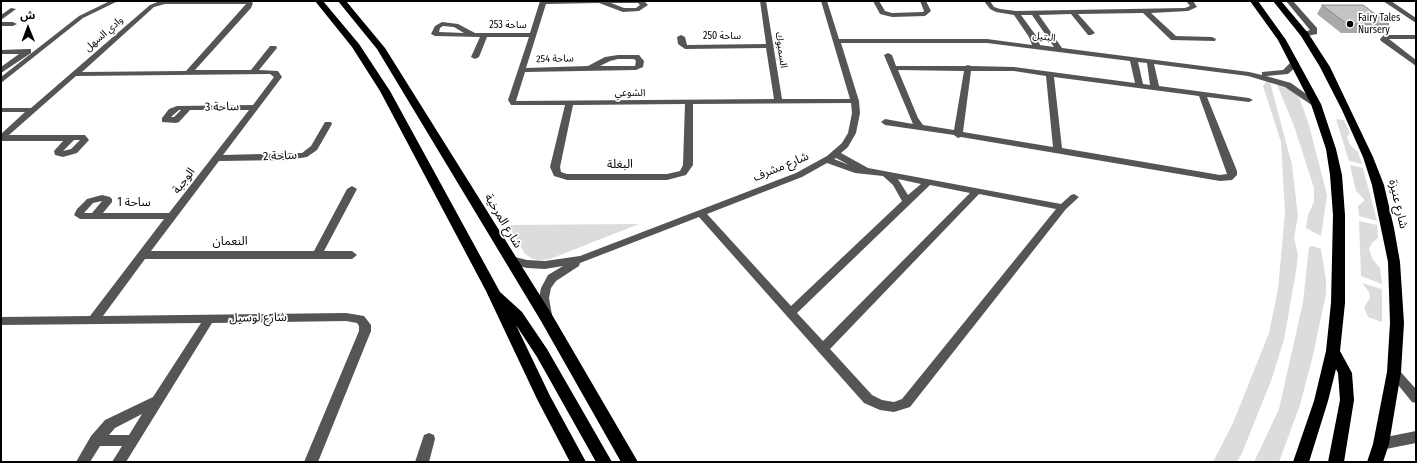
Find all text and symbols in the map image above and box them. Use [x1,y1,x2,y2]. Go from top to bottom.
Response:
north arrow [8,8,48,48]
text: ش [20,9,35,22]
place label: Fairy Tales Nursery [1358,12,1400,36]
street label: وادي السهل [82,14,126,54]
street label: ساحة 253 [489,19,527,31]
marker: Fairy Tales Nursery [1345,19,1355,29]
street label: ساحة 250 [703,30,741,42]
street label: البتيل [1032,30,1056,44]
street label: السمبوك [773,31,789,69]
street label: ساحة 254 [536,53,574,65]
street label: الشوعي [615,87,645,99]
street label: ساحة 3 [205,100,239,114]
street label: ساحة 2 [263,148,297,164]
street label: شارع مشرف [751,149,811,185]
street label: البغلة [607,158,633,172]
street label: الوجبة [170,165,198,197]
street label: شارع عنيزة [1385,178,1411,230]
street label: شارع المرخية [481,191,525,251]
street label: ساحة 1 [117,196,151,210]
street label: النعمان [213,235,247,249]
street label: شارع لوسيل [229,310,287,326]

